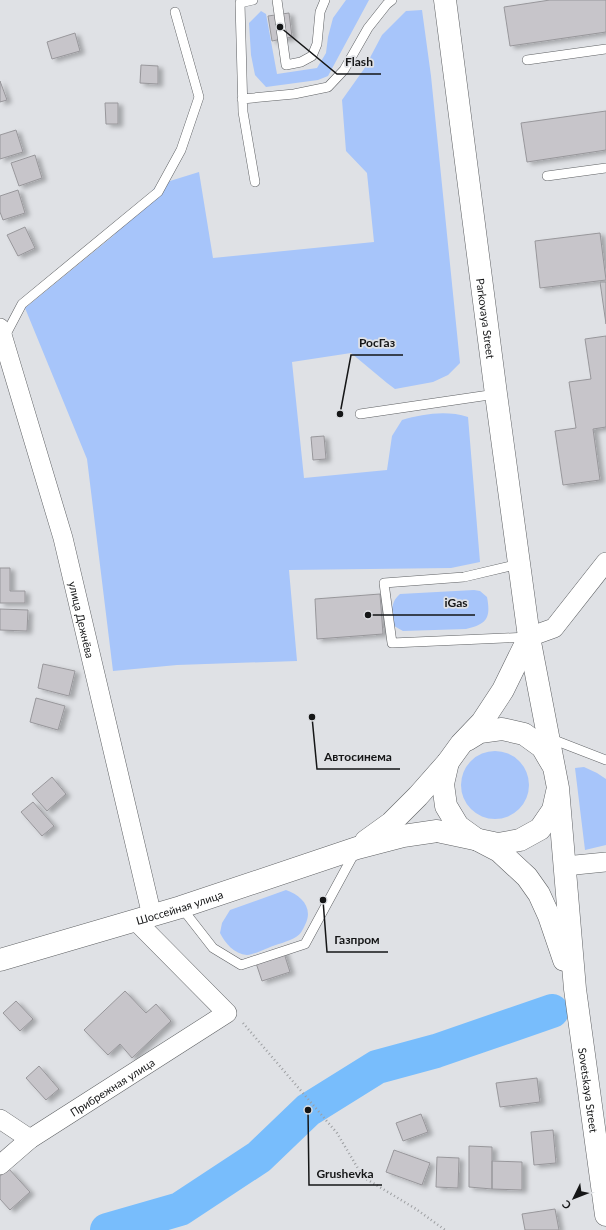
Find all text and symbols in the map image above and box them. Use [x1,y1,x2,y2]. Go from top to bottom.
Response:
callout: Flash [337,50,381,74]
text: Flash [345,54,373,69]
street label: Parkovaya Street [475,277,498,359]
callout: РосГаз [351,331,403,355]
text: РосГаз [359,335,395,350]
street label: улица Дежнёва [67,580,98,659]
callout: iGas [436,591,475,615]
text: iGas [444,595,468,610]
callout: Автосинема [317,745,400,769]
text: Автосинема [323,749,392,764]
street label: Шоссейная улица [134,887,224,926]
callout: Газпром [327,928,388,952]
text: Газпром [334,932,380,947]
street label: Sovetskaya Street [577,1047,601,1134]
street label: Прибрежная улица [67,1055,157,1118]
callout: Grushevka [309,1161,382,1185]
text: Grushevka [316,1166,374,1181]
north arrow [554,1178,594,1218]
text: С [559,1198,574,1212]

